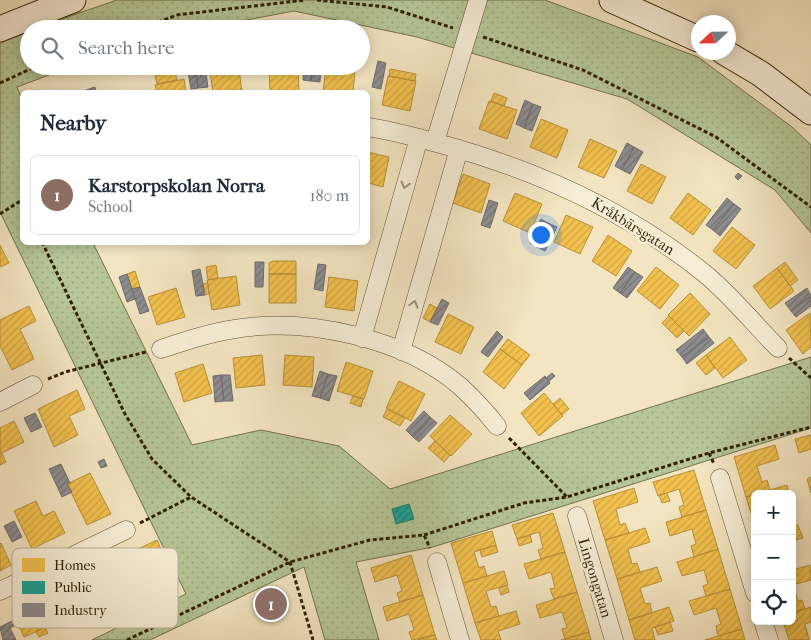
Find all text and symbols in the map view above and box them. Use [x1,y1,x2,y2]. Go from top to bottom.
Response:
north arrow [691,15,736,60]
search box [20,20,370,75]
icon: search [38,34,66,62]
text: Search here [78,37,174,59]
text: Nearby [40,111,106,135]
text: Karstorpskolan Norra [88,175,265,197]
one-way arrow [401,180,411,188]
text: 1 [54,186,60,205]
text: 180 m [310,186,349,205]
street label: Kråkbärsgatan [588,193,678,259]
text: School [88,197,133,216]
your location [528,222,554,248]
one-way arrow [409,301,419,309]
map controls [751,490,796,625]
button: + [751,490,796,535]
button: − [751,535,796,580]
street label: Lingongatan [574,536,616,620]
legend [12,548,178,628]
text: Homes [54,557,96,574]
text: Public [54,579,92,596]
button: locate [751,580,796,625]
pin: 1 [255,585,287,623]
text: Industry [54,602,107,619]

